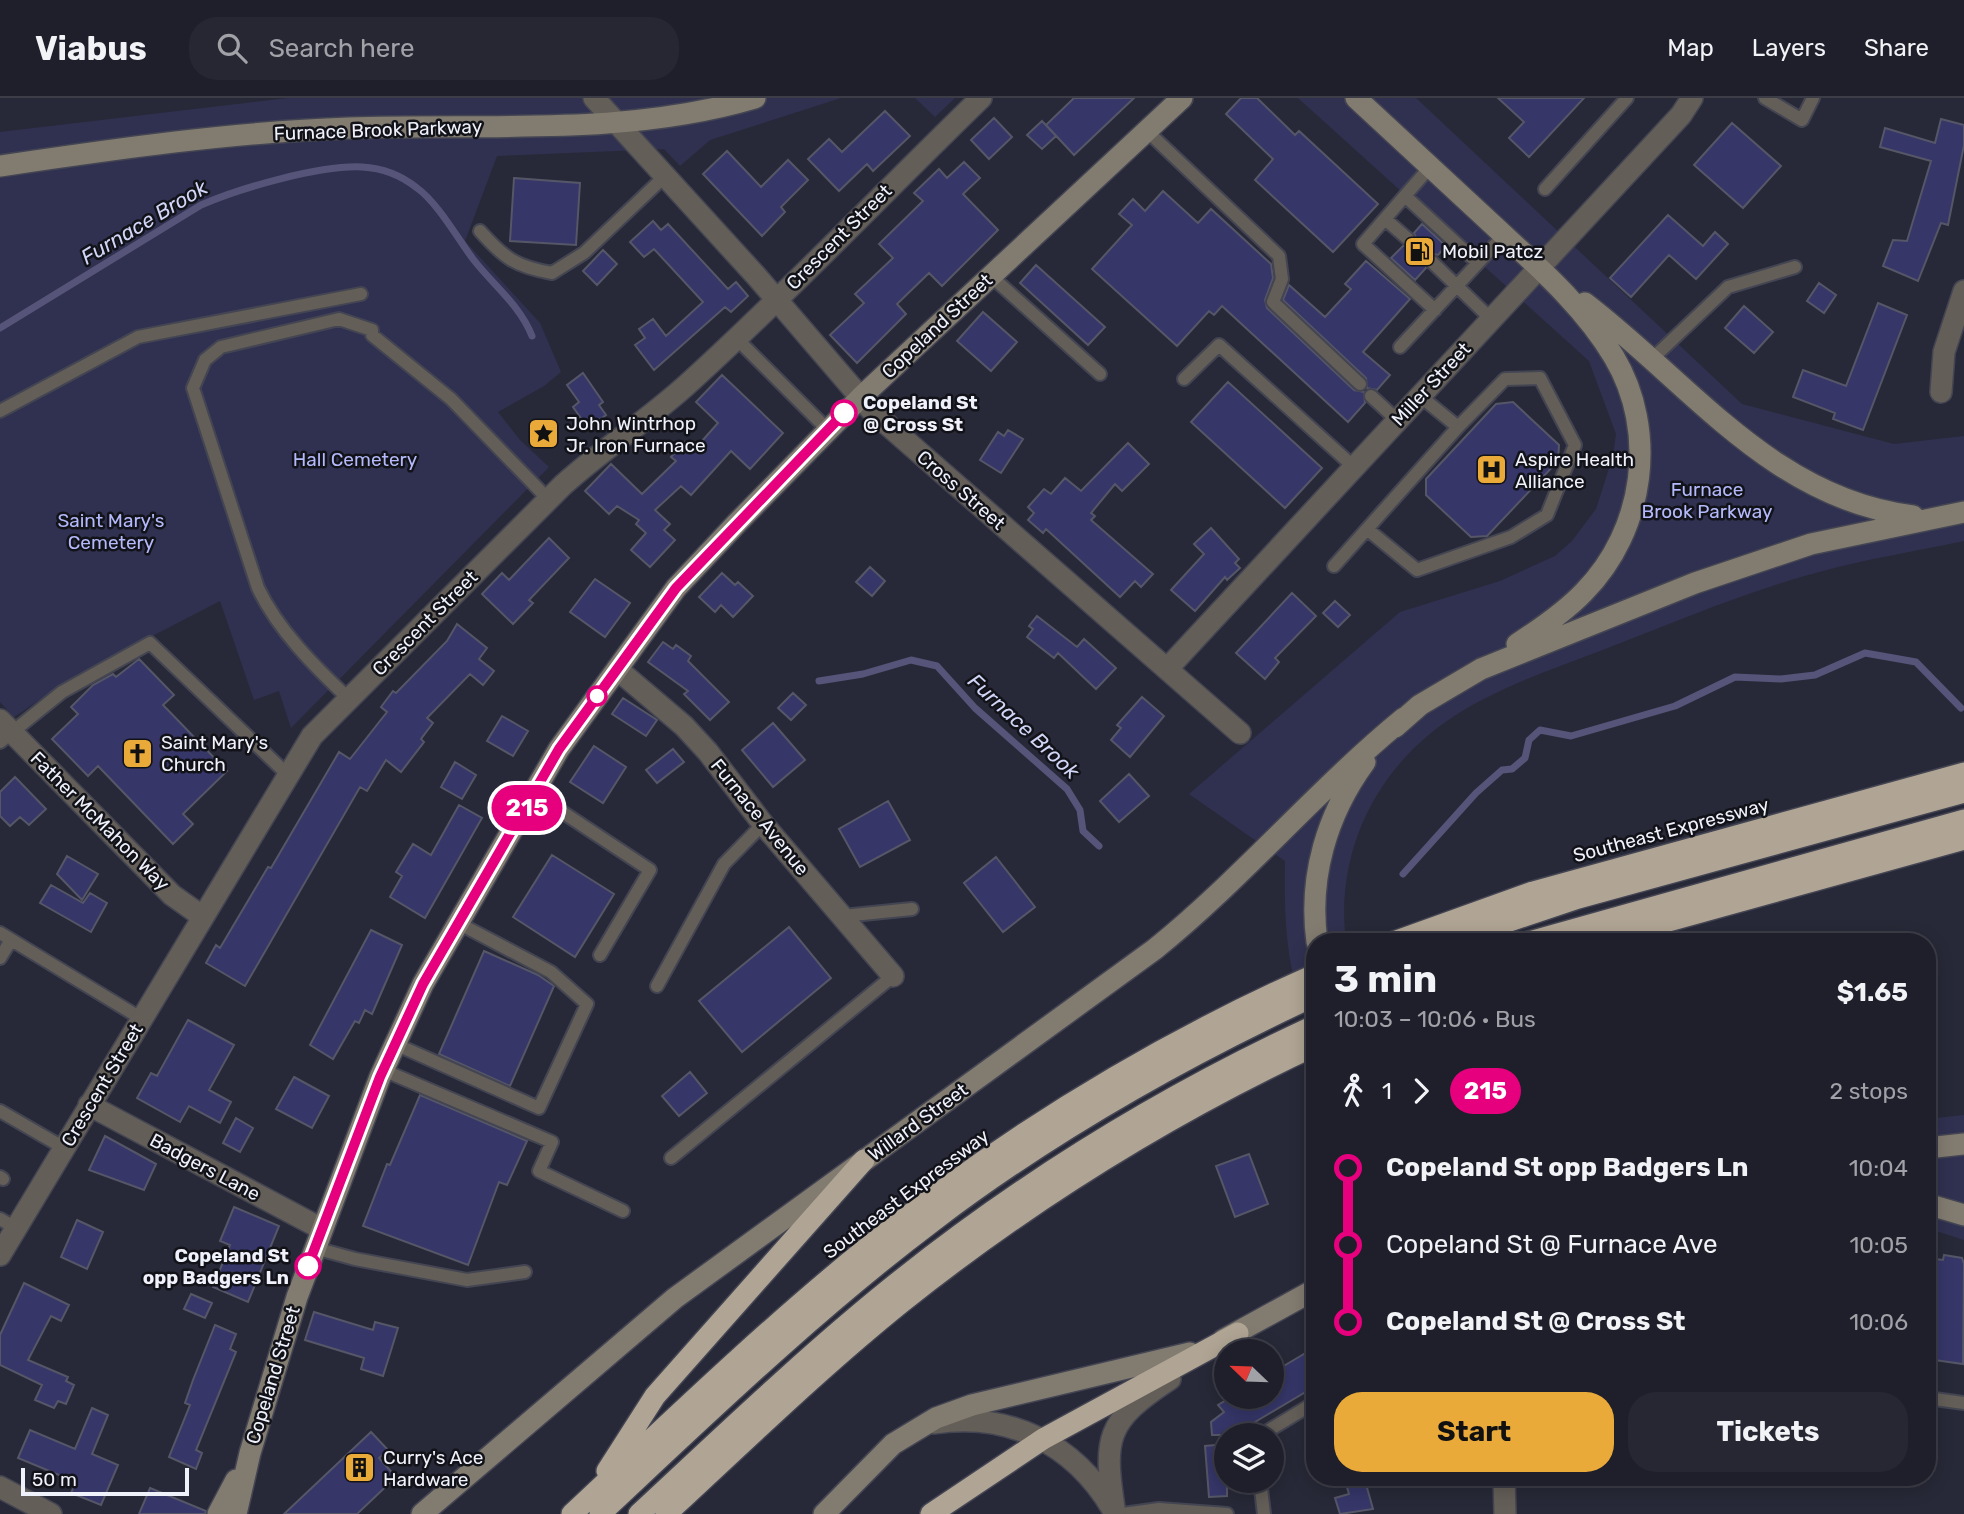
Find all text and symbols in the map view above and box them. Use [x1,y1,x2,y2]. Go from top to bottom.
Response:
search box [189,17,679,80]
text: Viabus [35,29,147,68]
icon: search [213,29,251,67]
text: Search here [269,33,415,64]
text: Map [1667,34,1714,62]
text: Layers [1752,34,1826,62]
text: Share [1864,34,1929,62]
street label: Furnace Brook Parkway [273,115,483,145]
water label: Furnace Brook [76,174,213,270]
street label: Crescent Street [782,179,897,294]
fuel station icon: Mobil Patcz [1402,234,1436,268]
place label: Mobil Patcz [1442,240,1543,263]
street label: Copeland Street [877,268,998,383]
street label: Miller Street [1386,337,1476,431]
place label: Copeland St @ Cross St [863,391,978,436]
marker: Copeland St @ Cross St [831,400,857,426]
place label: John Wintrhop Jr. Iron Furnace [566,412,706,457]
place icon: John Wintrhop Jr. Iron Furnace [526,417,560,451]
street label: Cross Street [912,445,1010,535]
park label: Hall Cemetery [293,448,417,471]
place label: Aspire Health Alliance [1515,448,1634,493]
hospital icon: Aspire Health Alliance [1475,453,1509,487]
park label: Furnace Brook Parkway [1641,478,1773,523]
park label: Saint Mary's Cemetery [57,509,165,554]
street label: Crescent Street [368,565,483,680]
water label: Furnace Brook [963,668,1086,785]
unlabelled marker [587,686,607,706]
place label: Saint Mary's Church [161,731,268,776]
church icon: Saint Mary's Church [121,736,155,770]
street label: Father McMahon Way [26,747,174,895]
street label: Furnace Avenue [706,754,814,880]
line badge: 215 [487,785,567,831]
street label: Southeast Expressway [1571,793,1771,867]
text: 215 [505,794,549,822]
text: 3 min [1334,956,1437,1002]
text: $1.65 [1837,977,1908,1008]
text: 10:03 – 10:06 · Bus [1334,1005,1536,1033]
street label: Crescent Street [56,1019,148,1151]
icon: walk [1334,1072,1372,1110]
icon: forward [1402,1072,1440,1110]
text: 1 [1382,1077,1392,1105]
text: 215 [1464,1077,1507,1105]
text: 2 stops [1830,1077,1908,1105]
street label: Willard Street [864,1078,973,1166]
street label: Southeast Expressway [819,1124,993,1264]
street label: Badgers Lane [146,1128,264,1206]
text: Copeland St opp Badgers Ln [1386,1152,1749,1183]
text: 10:04 [1849,1154,1908,1182]
text: Copeland St @ Furnace Ave [1386,1229,1718,1260]
text: 10:05 [1849,1231,1908,1259]
place label: Copeland St opp Badgers Ln [143,1244,289,1289]
marker: Copeland St opp Badgers Ln [295,1253,321,1279]
street label: Copeland Street [241,1303,305,1447]
text: Copeland St @ Cross St [1386,1306,1685,1337]
text: 10:06 [1849,1308,1908,1336]
north arrow [1214,1339,1284,1409]
map controls [1214,1339,1284,1493]
button: Start [1334,1392,1614,1472]
button: Tickets [1628,1392,1908,1472]
button: layers [1214,1423,1284,1493]
place label: Curry's Ace Hardware [383,1446,483,1491]
building icon: Curry's Ace Hardware [343,1451,377,1485]
scale bar [21,1465,189,1497]
text: 50 m [32,1468,77,1491]

